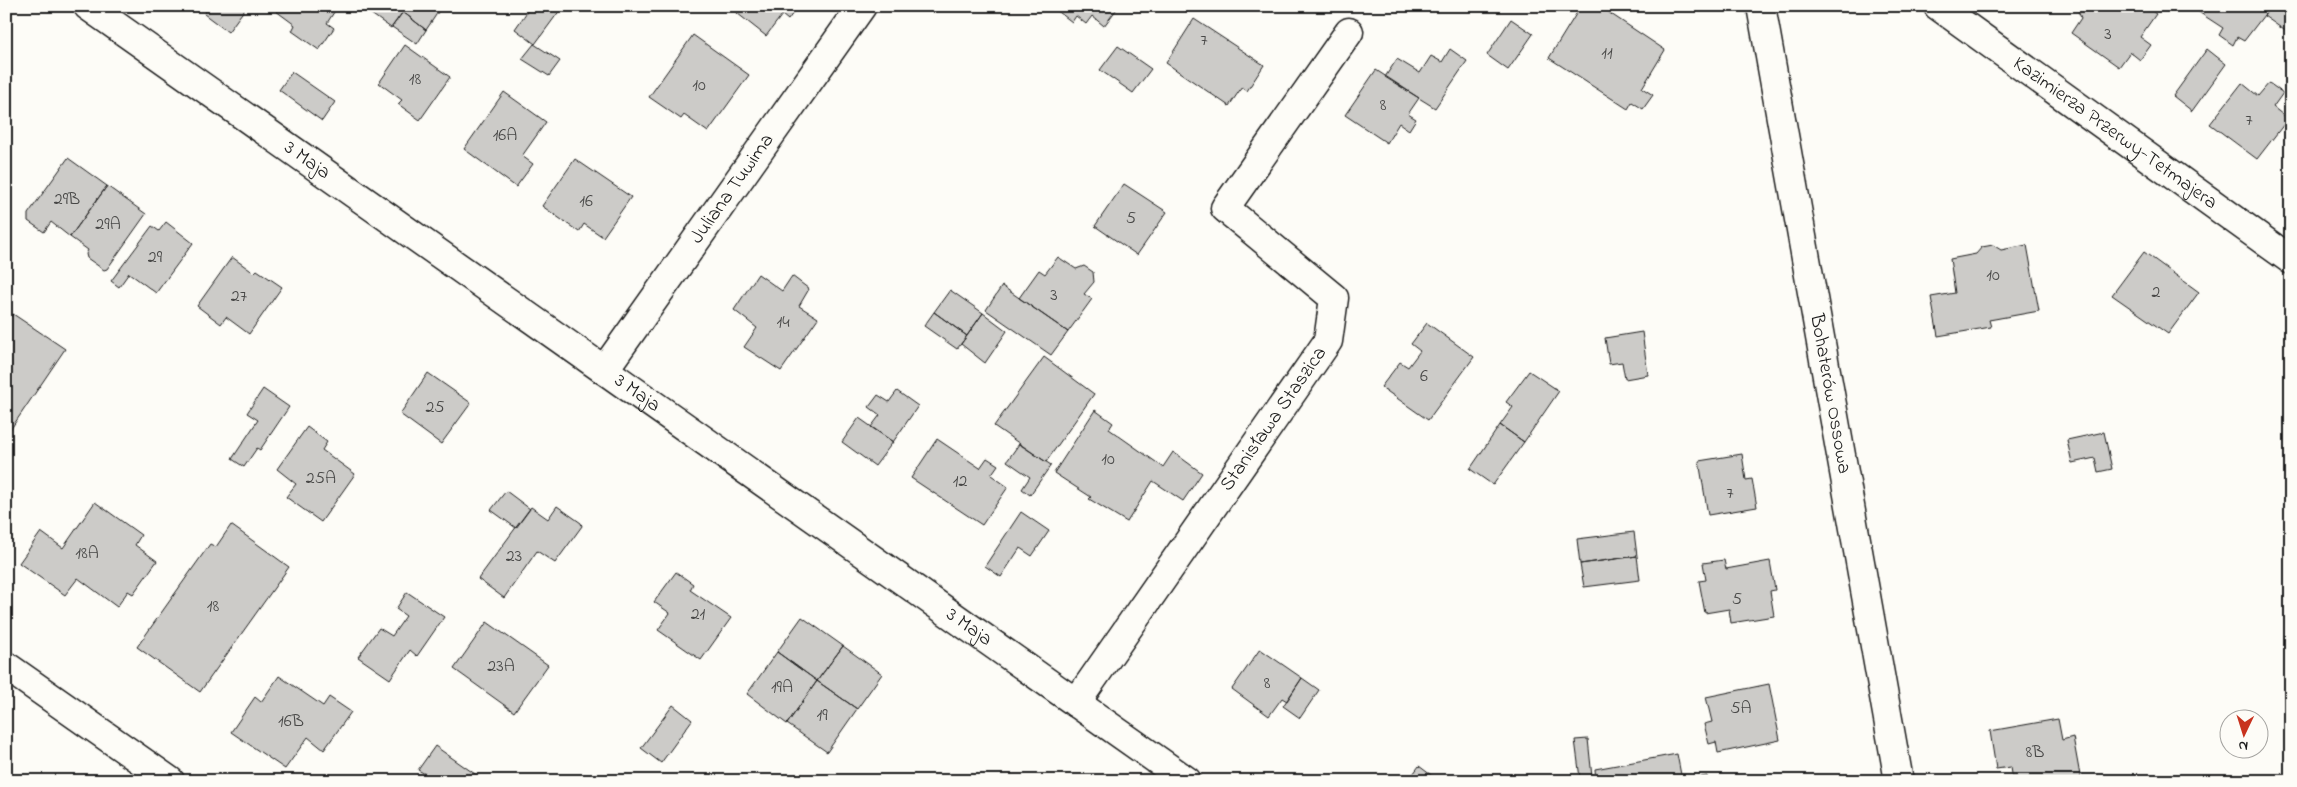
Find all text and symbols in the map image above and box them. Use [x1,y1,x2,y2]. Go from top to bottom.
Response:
house number: 3 [2104,22,2112,48]
house number: 7 [1200,28,1208,54]
house number: 11 [1601,41,1613,67]
street label: Kazimierza Przerwy-Tetmajera [2006,50,2223,217]
house number: 18 [409,67,421,93]
house number: 10 [692,73,706,99]
house number: 8 [1380,93,1387,119]
house number: 7 [2245,108,2253,134]
house number: 16A [493,123,517,149]
street label: Juliana Tuwima [683,128,782,250]
street label: 3 Maja [278,134,336,187]
house number: 29B [54,187,80,213]
house number: 16 [579,189,593,215]
house number: 5 [1126,206,1136,232]
house number: 29A [95,212,121,238]
house number: 29 [148,245,163,271]
house number: 10 [1986,263,2000,289]
house number: 2 [2152,280,2161,306]
house number: 3 [1050,283,1058,309]
house number: 27 [231,284,248,310]
house number: 14 [776,310,790,336]
street label: Bohaterów Ossowa [1801,311,1859,476]
street label: Stanisława Staszica [1213,341,1334,497]
house number: 6 [1420,364,1428,390]
street label: 3 Maja [608,367,666,420]
house number: 25 [425,395,445,421]
house number: 10 [1101,447,1115,473]
house number: 25A [306,466,336,492]
house number: 12 [953,469,967,495]
house number: 7 [1726,481,1734,507]
house number: 18A [75,541,99,567]
house number: 23 [506,544,522,570]
house number: 5 [1732,587,1742,613]
house number: 18 [207,594,219,620]
street label: 3 Maja [940,601,998,654]
house number: 21 [691,602,706,628]
house number: 23A [487,654,515,680]
house number: 8 [1264,671,1271,697]
house number: 19A [771,675,793,701]
house number: 5A [1730,696,1752,722]
house number: 19 [816,703,828,729]
house number: 16B [278,709,304,735]
north arrow [2220,710,2270,760]
text: N [2238,735,2249,756]
house number: 8B [2026,740,2044,766]

